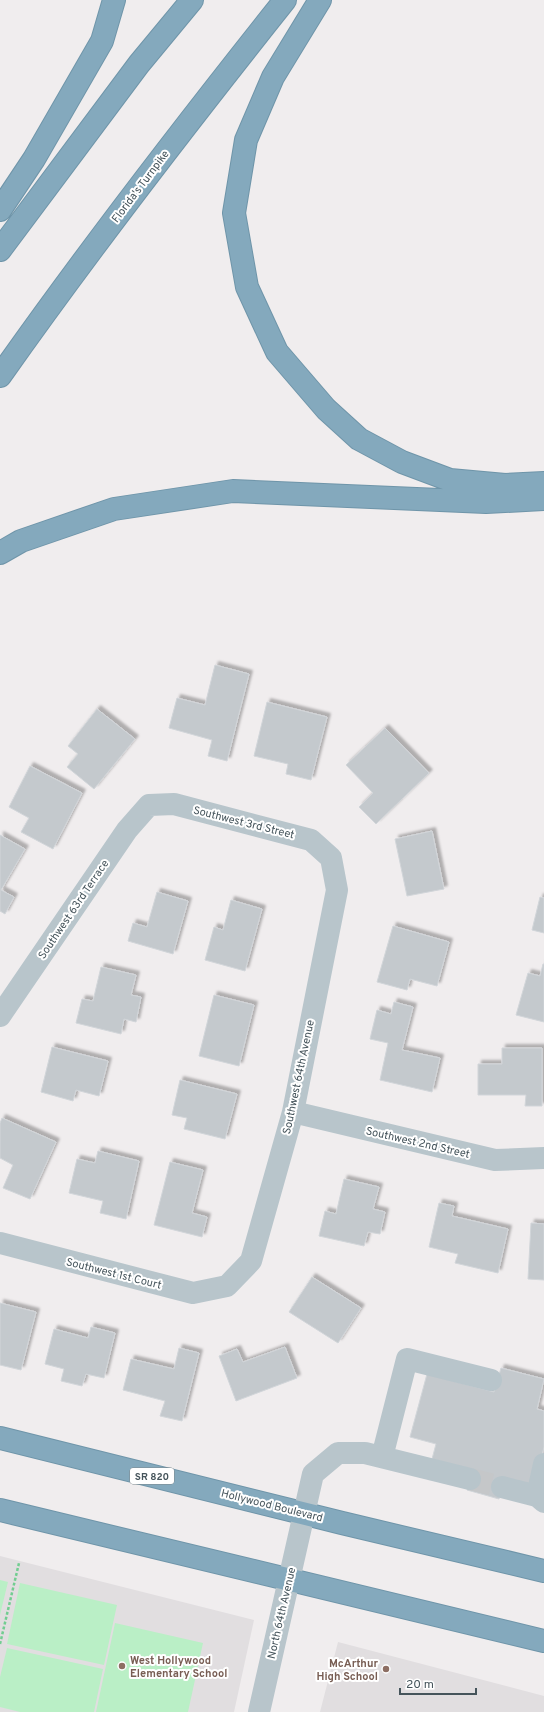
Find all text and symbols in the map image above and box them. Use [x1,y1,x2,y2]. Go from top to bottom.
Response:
street label: Florida's Turnpike [109,148,173,226]
street label: Southwest 3rd Street [192,804,296,842]
street label: Southwest 63rd Terrace [35,857,112,962]
street label: Southwest 64th Avenue [280,1019,318,1136]
street label: Southwest 2nd Street [364,1124,471,1162]
street label: Southwest 1st Court [65,1255,163,1293]
road number: SR 820 [130,1468,174,1484]
street label: Hollywood Boulevard [219,1487,324,1525]
street label: North 64th Avenue [265,1566,299,1660]
place label: West Hollywood Elementary School [130,1654,227,1681]
place label: McArthur High School [317,1657,378,1684]
marker: West Hollywood Elementary School [117,1661,127,1671]
marker: McArthur High School [381,1664,391,1674]
scale bar [400,1670,476,1696]
text: 20 m [406,1677,434,1693]

